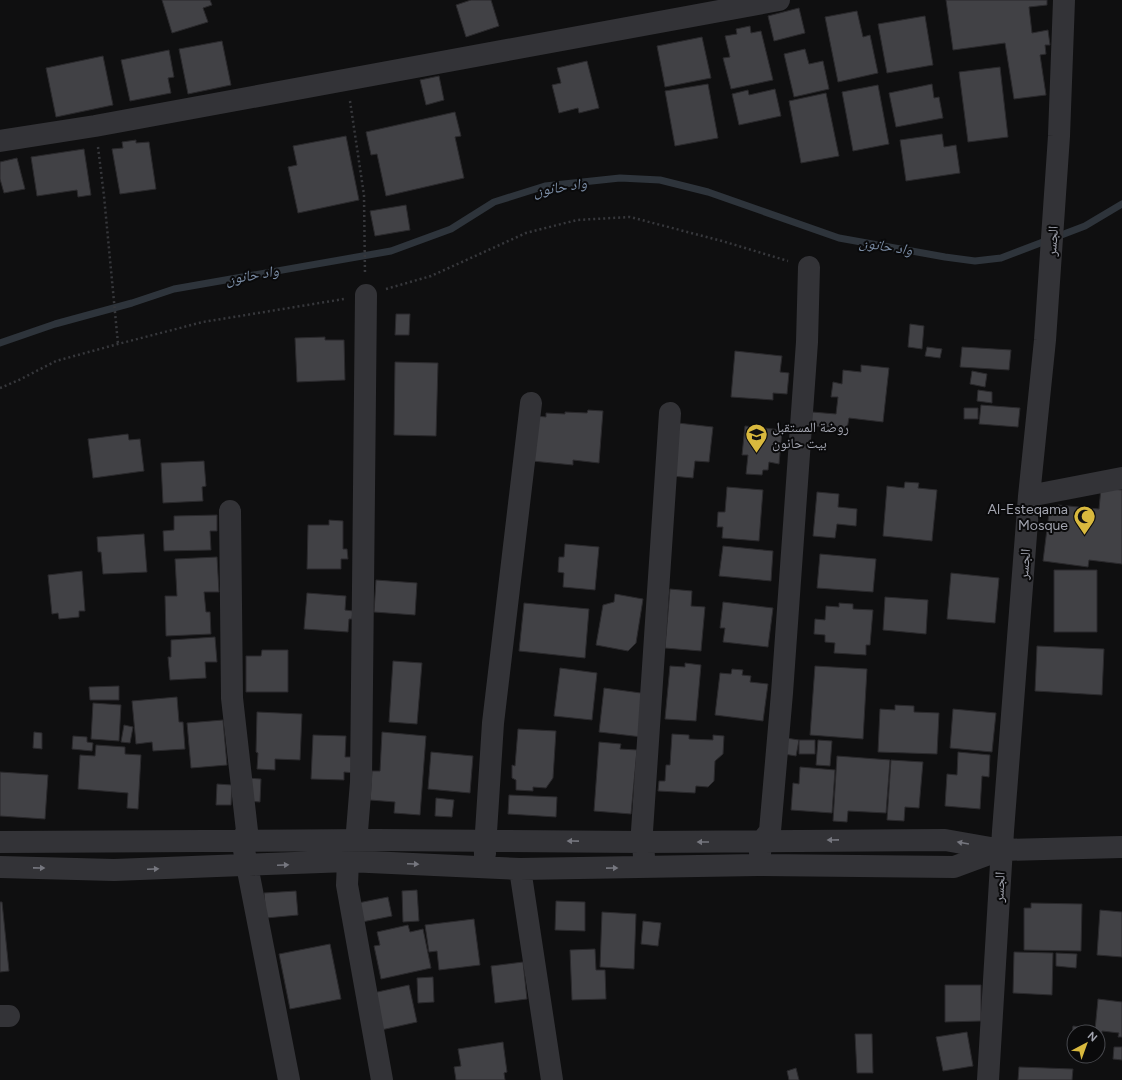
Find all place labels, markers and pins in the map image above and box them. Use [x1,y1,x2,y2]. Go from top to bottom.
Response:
place label: روضة المستقبل بيت حانون [772,419,849,452]
school or university icon: روضة المستقبل بيت حانون [743,422,769,455]
place label: Al-Esteqama Mosque [988,501,1068,534]
mosque icon: Al-Esteqama Mosque [1071,504,1097,537]

